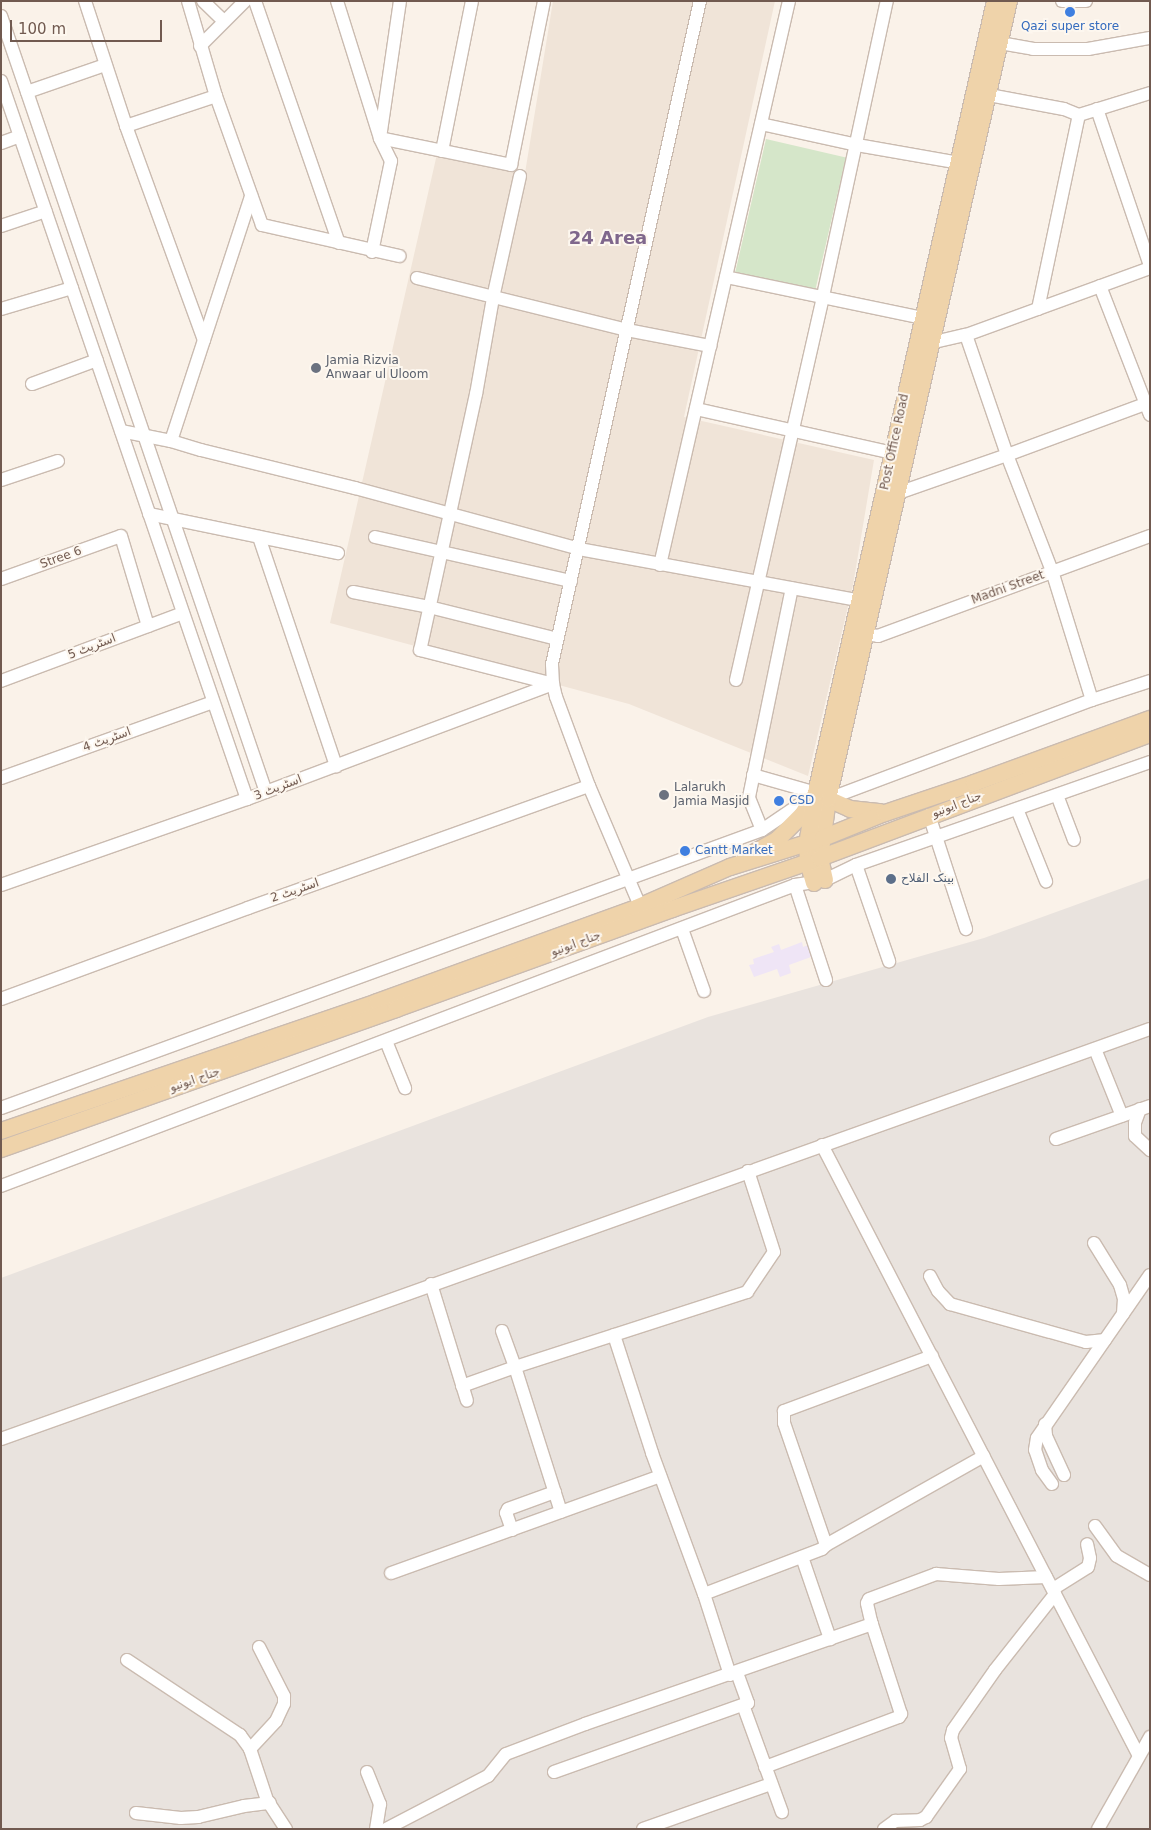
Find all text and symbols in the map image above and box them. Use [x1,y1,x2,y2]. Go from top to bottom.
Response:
marker: Qazi super store [1064,6,1076,18]
scale bar [12,10,165,42]
text: 100 m [18,20,66,38]
place label: Qazi super store [1021,20,1119,34]
district label: 24 Area [569,227,647,249]
place label: Jamia Rizvia Anwaar ul Uloom [326,354,428,382]
marker: Jamia Rizvia Anwaar ul Uloom [310,362,322,374]
street label: Post Office Road [878,393,912,491]
street label: Stree 6 [38,544,84,572]
street label: Madni Street [970,568,1046,608]
street label: اسٹریٹ 5 [66,631,118,663]
street label: اسٹریٹ 4 [81,725,133,755]
street label: اسٹریٹ 3 [252,772,304,804]
place label: Lalarukh Jamia Masjid [674,781,749,809]
marker: Lalarukh Jamia Masjid [658,789,670,801]
street label: جناح ایونیو [930,789,984,821]
place label: CSD [789,794,814,808]
marker: CSD [773,795,785,807]
place label: Cantt Market [695,844,773,858]
marker: Cantt Market [679,845,691,857]
place label: بینک الفلاح [901,872,954,886]
marker: بینک الفلاح [885,873,897,885]
street label: اسٹریٹ 2 [269,876,321,906]
street label: جناح ایونیو [549,928,603,960]
street label: جناح ایونیو [168,1065,222,1095]

